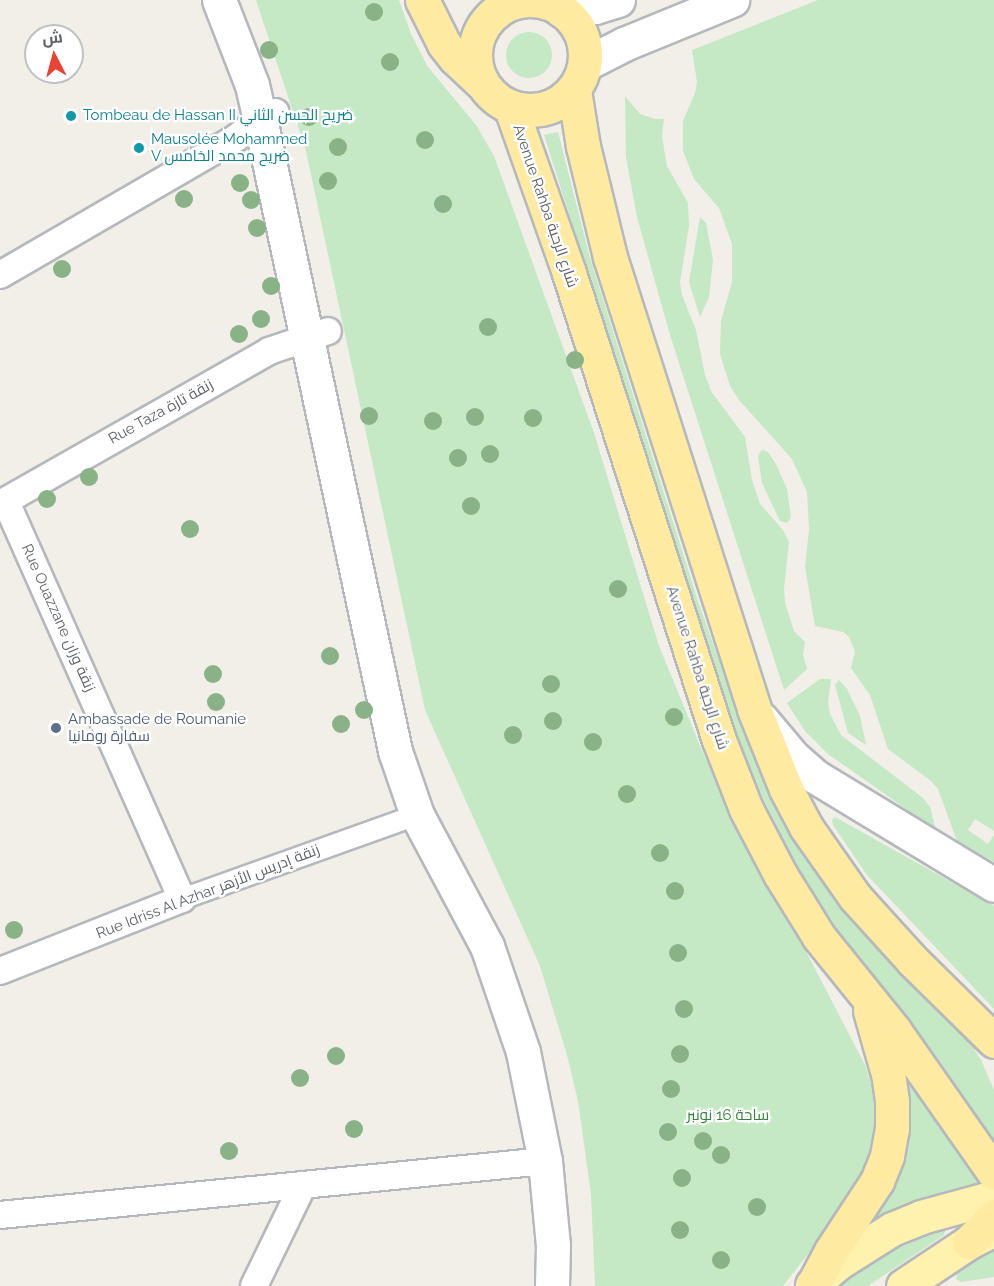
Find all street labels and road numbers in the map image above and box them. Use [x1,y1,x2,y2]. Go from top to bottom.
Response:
street label: Avenue Rahba شارع الرحبة [509,122,581,290]
street label: Rue Taza زنقة تازة [105,376,217,448]
street label: Rue Ouazzane زنقة وزان [17,541,99,695]
street label: Avenue Rahba شارع الرحبة [662,584,732,752]
street label: Rue Idriss Al Azhar زنقة إدريس الأزهر [93,841,323,943]

